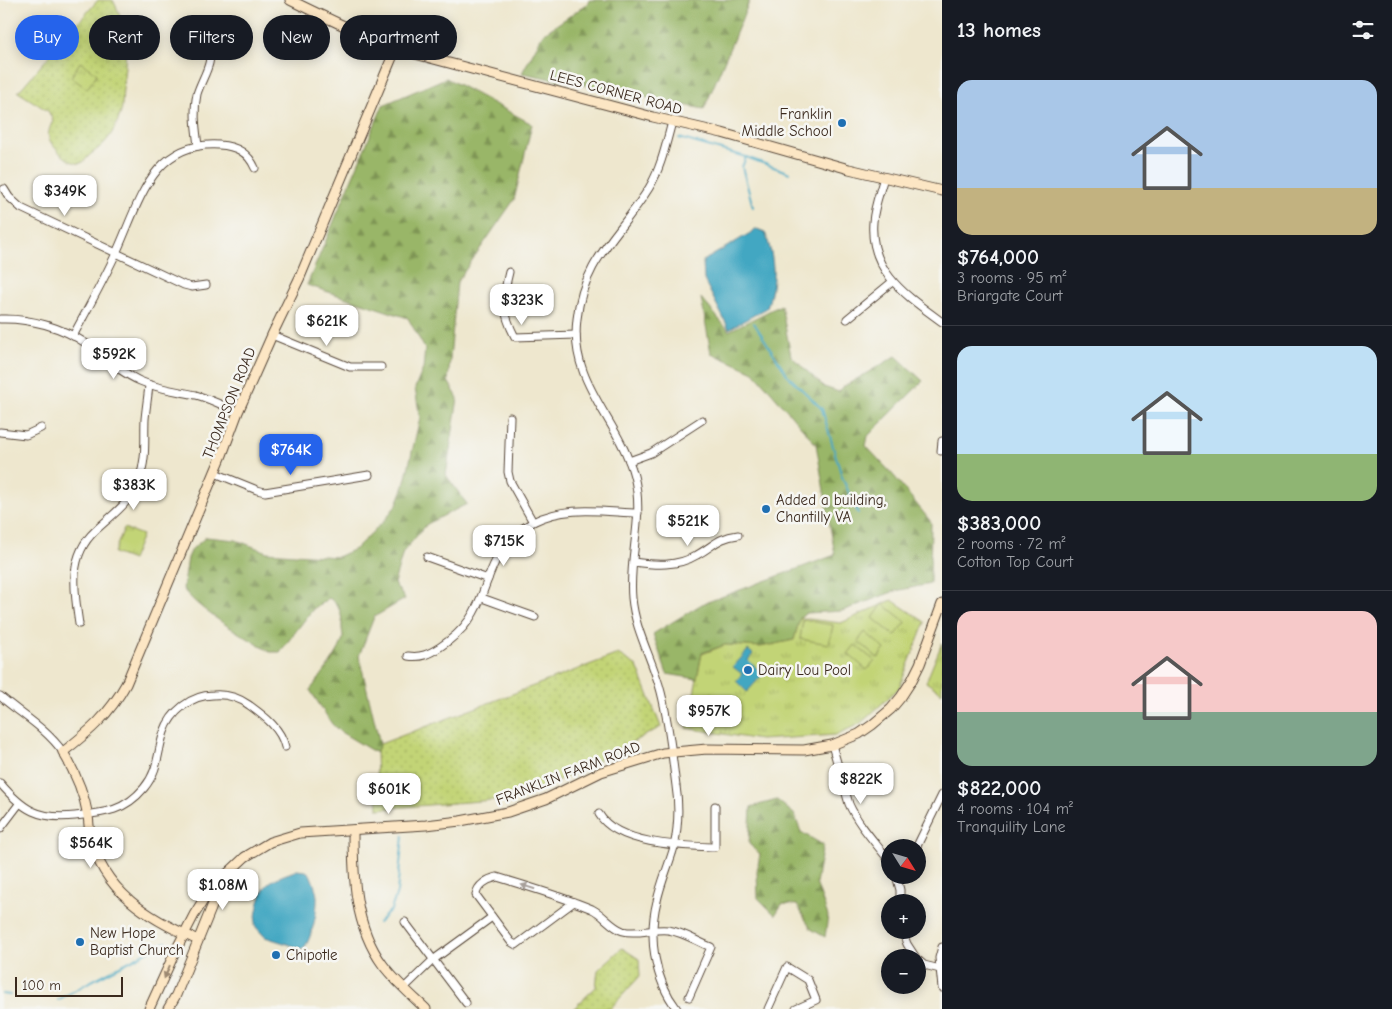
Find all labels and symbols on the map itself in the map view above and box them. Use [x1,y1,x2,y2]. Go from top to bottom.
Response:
street label: LEES CORNER ROAD [548,66,684,118]
place label: Franklin Middle School [742,105,832,140]
marker: Franklin Middle School [836,117,848,129]
pin: $349K [30,174,100,217]
pin: $323K [487,284,557,326]
pin: $621K [292,304,362,347]
pin: $592K [79,338,149,380]
street label: THOMPSON ROAD [198,345,260,461]
pin: $764K [256,434,326,476]
pin: $383K [99,468,169,511]
place label: Added a building, Chantilly VA [776,491,886,526]
marker: Added a building, Chantilly VA [760,503,772,515]
pin: $521K [653,504,723,547]
pin: $715K [469,524,539,567]
place label: Dairy Lou Pool [758,661,851,679]
marker: Dairy Lou Pool [742,664,754,676]
pin: $957K [674,694,744,737]
street label: FRANKLIN FARM ROAD [493,737,643,809]
pin: $822K [826,762,896,805]
pin: $601K [354,772,424,815]
pin: $564K [56,826,126,869]
north arrow [881,839,926,884]
pin: $1.08M [182,868,264,911]
one-way arrow [520,883,535,890]
place label: New Hope Baptist Church [90,924,184,959]
marker: New Hope Baptist Church [74,936,86,948]
place label: Chipotle [286,946,338,964]
marker: Chipotle [270,949,282,961]
one-way arrow [162,965,170,979]
scale bar [15,974,122,997]

